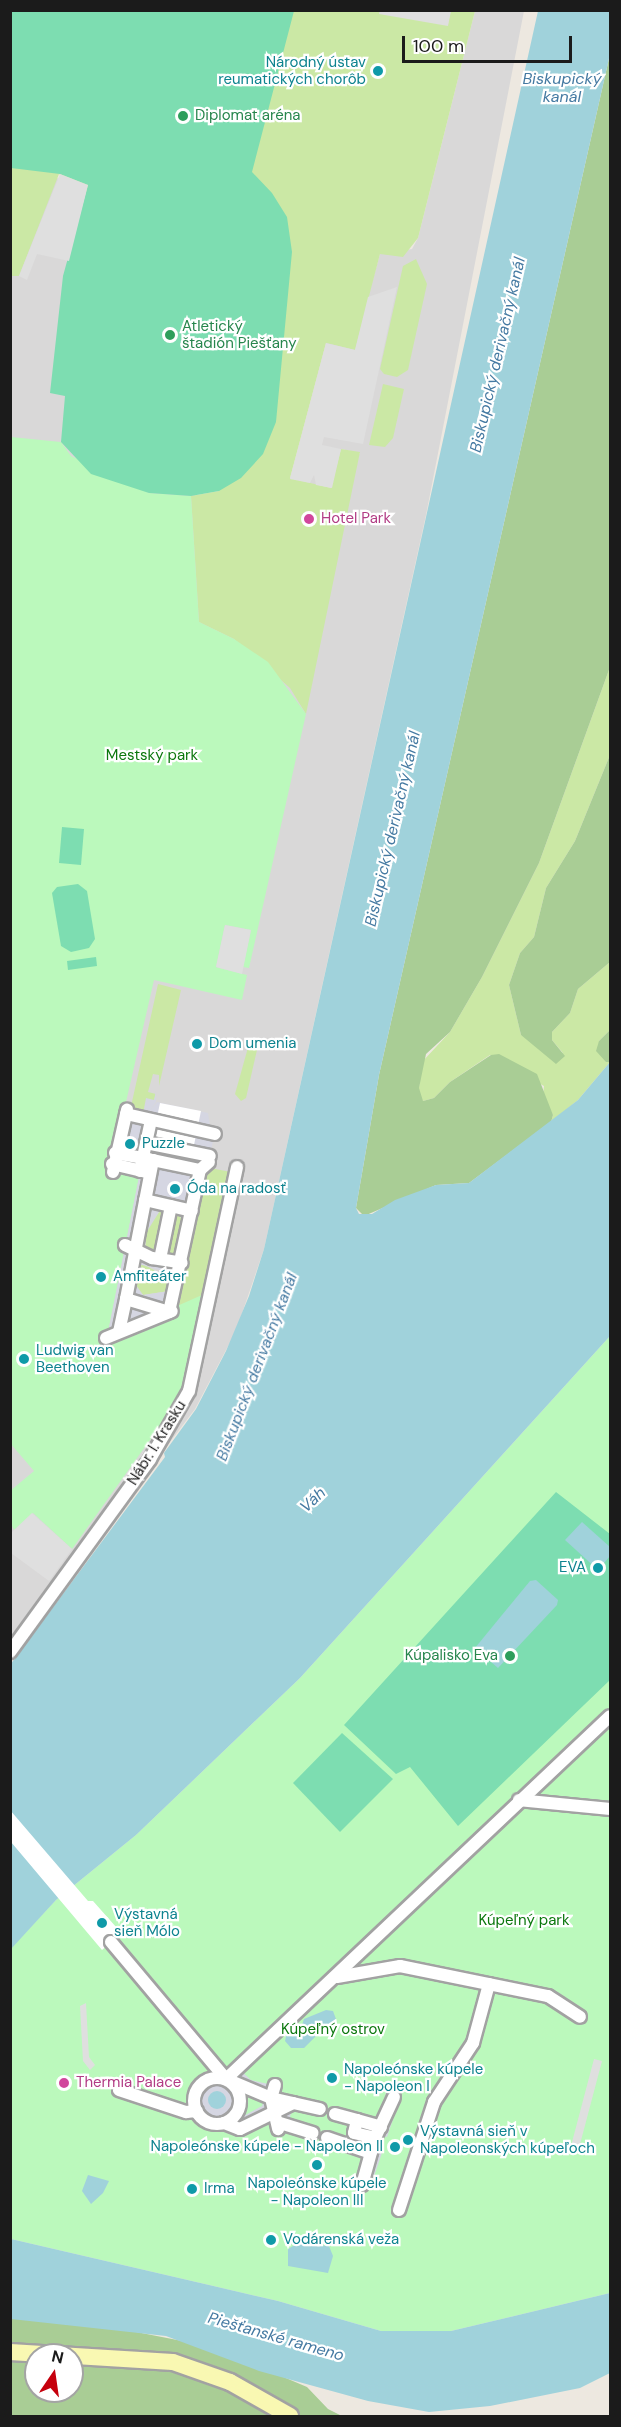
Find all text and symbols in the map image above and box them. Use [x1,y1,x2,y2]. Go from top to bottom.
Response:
scale bar [405,24,574,62]
text: 100 m [413,34,464,58]
place label: Národný ústav reumatických chorôb [218,53,366,88]
marker: Národný ústav reumatických chorôb [371,64,385,78]
water label: Biskupický kanál [522,69,602,107]
place label: Diplomat aréna [195,107,300,125]
marker: Diplomat aréna [176,109,190,123]
water label: Biskupický derivačný kanál [466,256,530,454]
place label: Atletický štadión Piešťany [182,317,297,352]
marker: Atletický štadión Piešťany [163,328,177,342]
place label: Hotel Park [321,510,391,528]
marker: Hotel Park [302,512,316,526]
water label: Biskupický derivačný kanál [361,730,425,928]
park label: Mestský park [106,747,198,765]
place label: Dom umenia [209,1035,296,1053]
marker: Dom umenia [190,1037,204,1051]
place label: Puzzle [142,1135,185,1153]
marker: Puzzle [123,1137,137,1151]
place label: Óda na radosť [187,1180,286,1198]
marker: Óda na radosť [168,1182,182,1196]
place label: Amfiteáter [113,1268,187,1286]
marker: Amfiteáter [94,1270,108,1284]
water label: Biskupický derivačný kanál [212,1270,302,1464]
place label: Ludwig van Beethoven [36,1341,114,1376]
marker: Ludwig van Beethoven [17,1352,31,1366]
street label: Nábr. I. Krasku [124,1397,190,1489]
water label: Váh [296,1483,330,1517]
place label: EVA [559,1559,586,1577]
marker: EVA [591,1561,605,1575]
place label: Kúpalisko Eva [405,1647,498,1665]
marker: Kúpalisko Eva [503,1649,517,1663]
place label: Výstavná sieň Mólo [114,1905,180,1940]
park label: Kúpeľný park [479,1912,569,1930]
marker: Výstavná sieň Mólo [95,1916,109,1930]
park label: Kúpeľný ostrov [281,2021,385,2039]
place label: Napoleónske kúpele - Napoleon I [344,2060,483,2095]
marker: Napoleónske kúpele - Napoleon I [325,2071,339,2085]
place label: Thermia Palace [76,2074,181,2092]
marker: Thermia Palace [57,2076,71,2090]
place label: Výstavná sieň v Napoleonských kúpeľoch [420,2122,595,2157]
marker: Výstavná sieň v Napoleonských kúpeľoch [401,2133,415,2147]
place label: Napoleónske kúpele - Napoleon II [151,2138,383,2156]
marker: Napoleónske kúpele - Napoleon II [388,2140,402,2154]
marker: Napoleónske kúpele - Napoleon III [310,2158,324,2172]
place label: Napoleónske kúpele - Napoleon III [247,2174,387,2209]
place label: Irma [204,2180,235,2198]
marker: Irma [185,2182,199,2196]
place label: Vodárenská veža [283,2231,399,2249]
marker: Vodárenská veža [264,2233,278,2247]
water label: Piešťanské rameno [206,2308,346,2366]
north arrow [24,2343,84,2403]
text: N [50,2345,66,2368]

